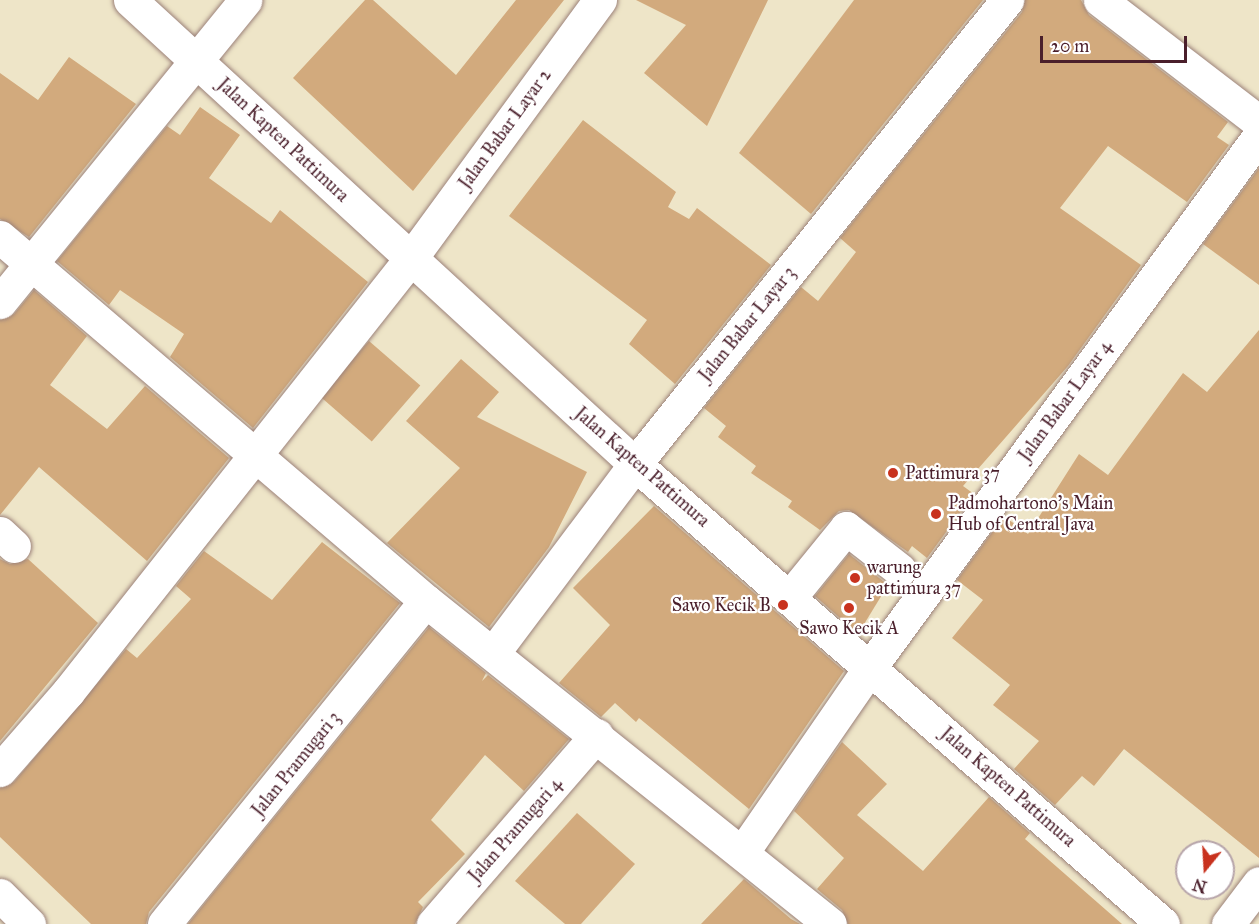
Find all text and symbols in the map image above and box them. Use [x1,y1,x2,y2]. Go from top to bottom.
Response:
scale bar [1043,24,1190,62]
text: 20 m [1051,35,1089,57]
street label: Jalan Babar Layar 2 [454,65,556,193]
street label: Jalan Kapten Pattimura [213,74,353,206]
street label: Jalan Babar Layar 3 [694,262,800,386]
street label: Jalan Babar Layar 4 [1014,336,1116,466]
street label: Jalan Kapten Pattimura [570,403,714,531]
place label: Pattimura 37 [905,462,1000,484]
marker: Pattimura 37 [886,466,900,480]
place label: Padmohartono's Main Hub of Central Java [948,493,1113,536]
marker: Padmohartono's Main Hub of Central Java [929,507,943,521]
place label: warung pattimura 37 [867,557,961,600]
marker: warung pattimura 37 [848,571,862,585]
place label: Sawo Kecik B [672,594,771,616]
marker: Sawo Kecik B [776,598,790,612]
marker: Sawo Kecik A [842,601,856,615]
place label: Sawo Kecik A [799,617,899,639]
street label: Jalan Pramugari 3 [247,707,345,821]
street label: Jalan Kapten Pattimura [936,723,1080,851]
street label: Jalan Pramugari 4 [464,773,566,887]
north arrow [1175,840,1235,900]
text: N [1191,875,1209,897]

